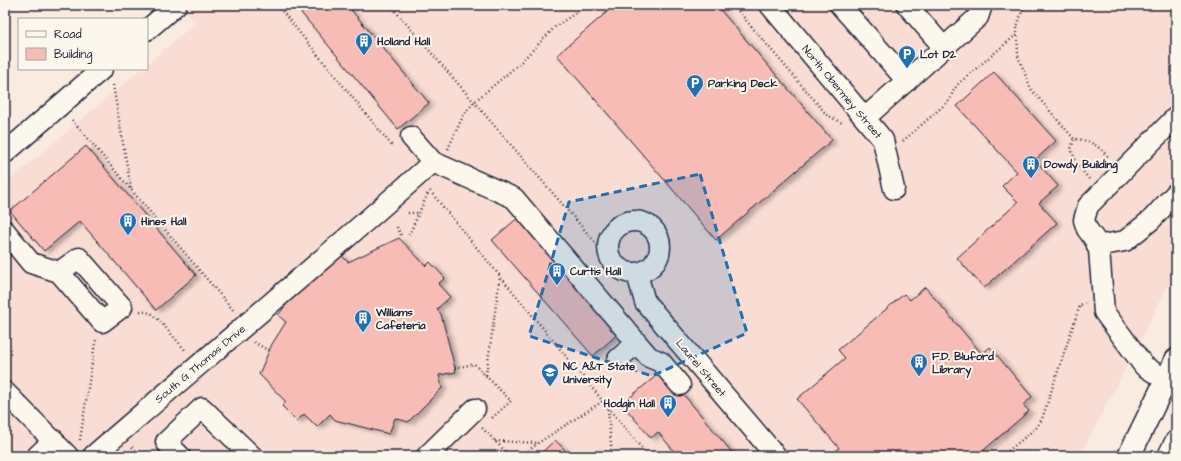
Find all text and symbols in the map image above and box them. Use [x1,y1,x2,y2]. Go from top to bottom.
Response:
legend [18,18,148,70]
text: Road [54,26,82,43]
building icon: Holland Hall [354,31,374,56]
place label: Holland Hall [376,34,430,49]
street label: North Obermey Street [798,42,886,143]
parking icon: Lot D2 [897,44,917,69]
text: Building [54,46,92,64]
place label: Lot D2 [920,47,957,62]
parking icon: Parking Deck [685,73,705,98]
place label: Parking Deck [708,76,778,93]
building icon: Dowdy Building [1021,154,1041,179]
place label: Dowdy Building [1044,157,1118,174]
building icon: Hines Hall [118,211,138,236]
place label: Hines Hall [140,214,187,229]
building icon: Curtis Hall [547,261,567,286]
place label: Curtis Hall [570,264,621,279]
place label: Williams Cafeteria [375,305,426,333]
building icon: Williams Cafeteria [353,308,373,333]
street label: South G Thomas Drive [151,322,249,406]
street label: Laurel Street [672,336,730,400]
place label: F.D. Bluford Library [932,349,994,379]
building icon: F.D. Bluford Library [909,352,929,377]
place label: NC A&T State University [562,359,635,389]
school or university icon: NC A&T State University [540,362,560,387]
building icon: Hodgin Hall [658,393,678,418]
place label: Hodgin Hall [603,396,655,413]

